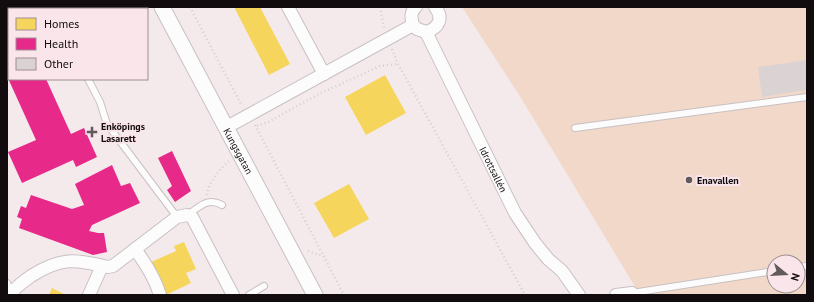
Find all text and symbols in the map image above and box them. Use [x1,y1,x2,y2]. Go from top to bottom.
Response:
legend [8,8,148,80]
text: Homes [44,16,79,31]
text: Health [44,36,78,51]
text: Other [44,56,73,71]
place label: Enköpings Lasarett [101,120,145,145]
marker: Enköpings Lasarett [86,126,98,138]
street label: Kungsgatan [220,126,256,177]
street label: Idrottsallén [476,144,510,195]
place label: Enavallen [697,174,739,187]
marker: Enavallen [684,175,694,185]
north arrow [766,254,806,294]
text: N [788,271,803,283]

